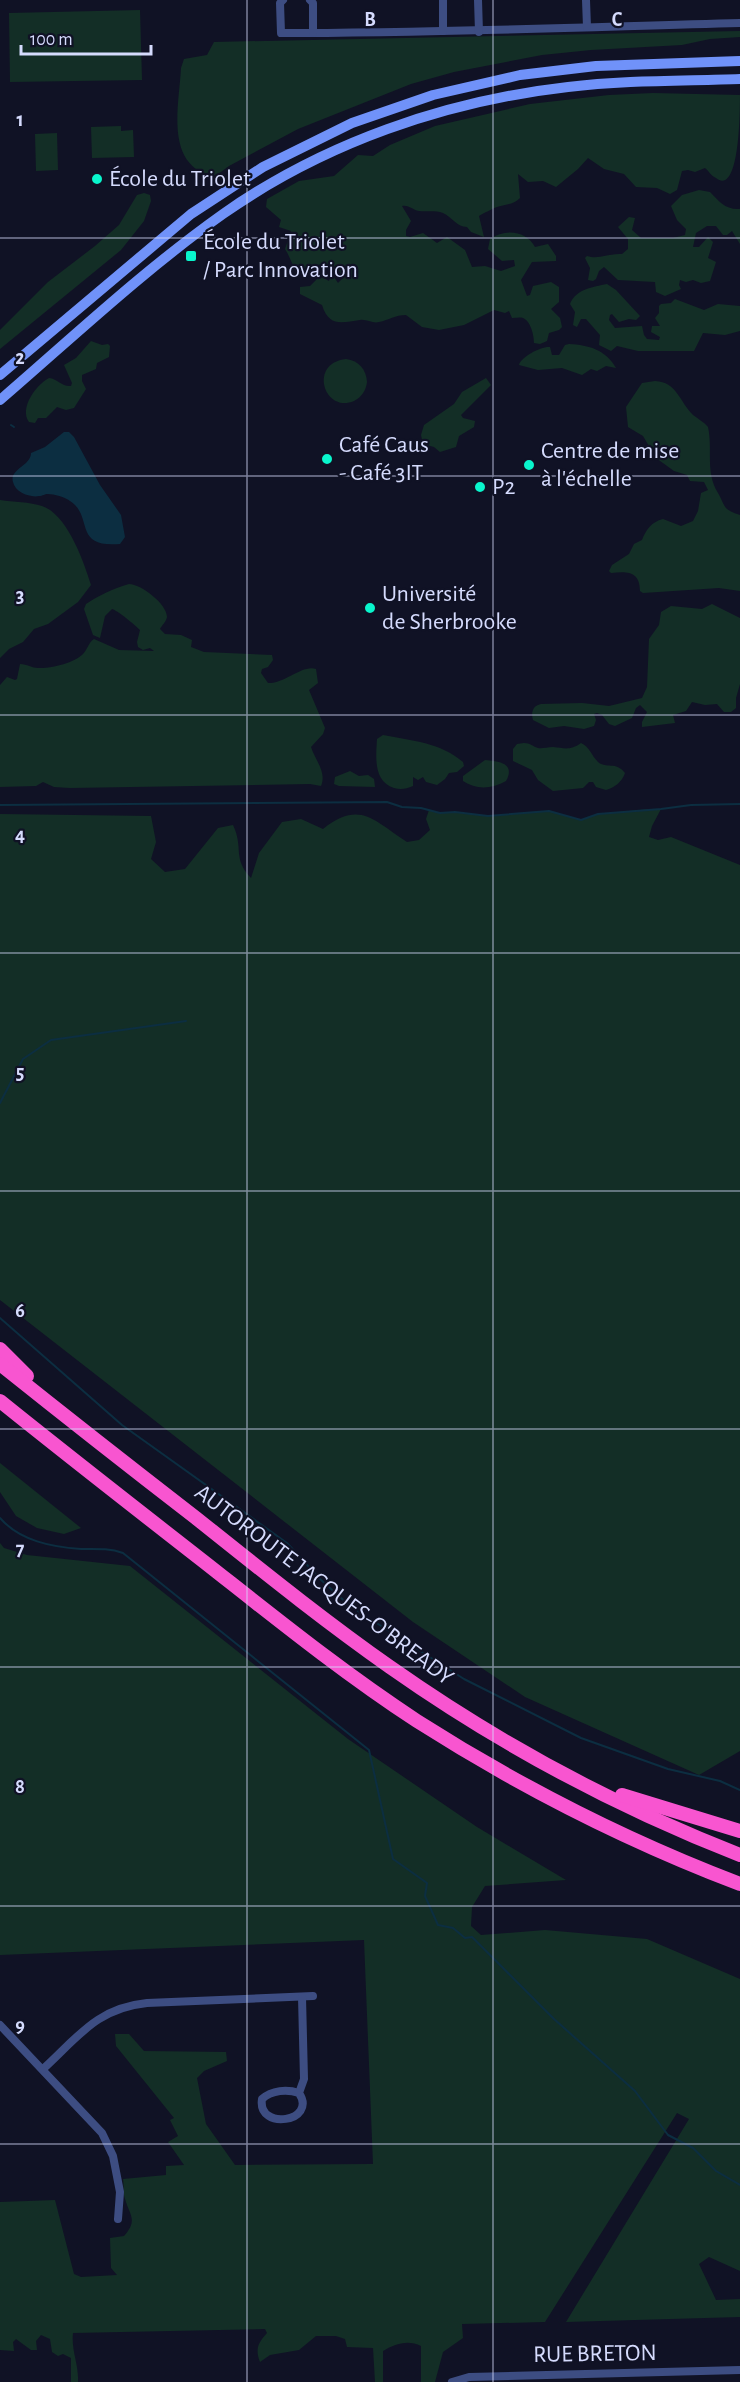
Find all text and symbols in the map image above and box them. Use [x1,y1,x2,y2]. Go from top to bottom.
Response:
text: B [364,10,376,30]
text: C [612,10,623,30]
scale bar [21,18,152,56]
text: 100 m [30,31,73,49]
text: 1 [16,110,24,130]
place label: École du Triolet [109,165,251,191]
marker: École du Triolet [90,172,104,186]
place label: École du Triolet / Parc Innovation [203,228,358,282]
marker: École du Triolet / Parc Innovation [184,249,198,263]
text: 2 [15,348,25,368]
place label: Café Caus - Café 3IT [339,433,429,485]
place label: Centre de mise à l'échelle [541,439,679,491]
marker: Café Caus - Café 3IT [320,452,334,466]
marker: Centre de mise à l'échelle [522,458,536,472]
place label: P2 [492,475,515,499]
marker: P2 [473,480,487,494]
place label: Université de Sherbrooke [382,582,517,634]
text: 3 [16,586,24,606]
marker: Université de Sherbrooke [363,601,377,615]
text: 4 [15,825,25,845]
text: 5 [16,1063,24,1083]
text: 6 [15,1301,25,1321]
street label: AUTOROUTE JACQUES-O'BREADY [190,1480,458,1690]
text: 7 [16,1539,25,1559]
text: 8 [15,1777,25,1797]
text: 9 [15,2016,25,2036]
street label: RUE BRETON [533,2341,657,2367]

